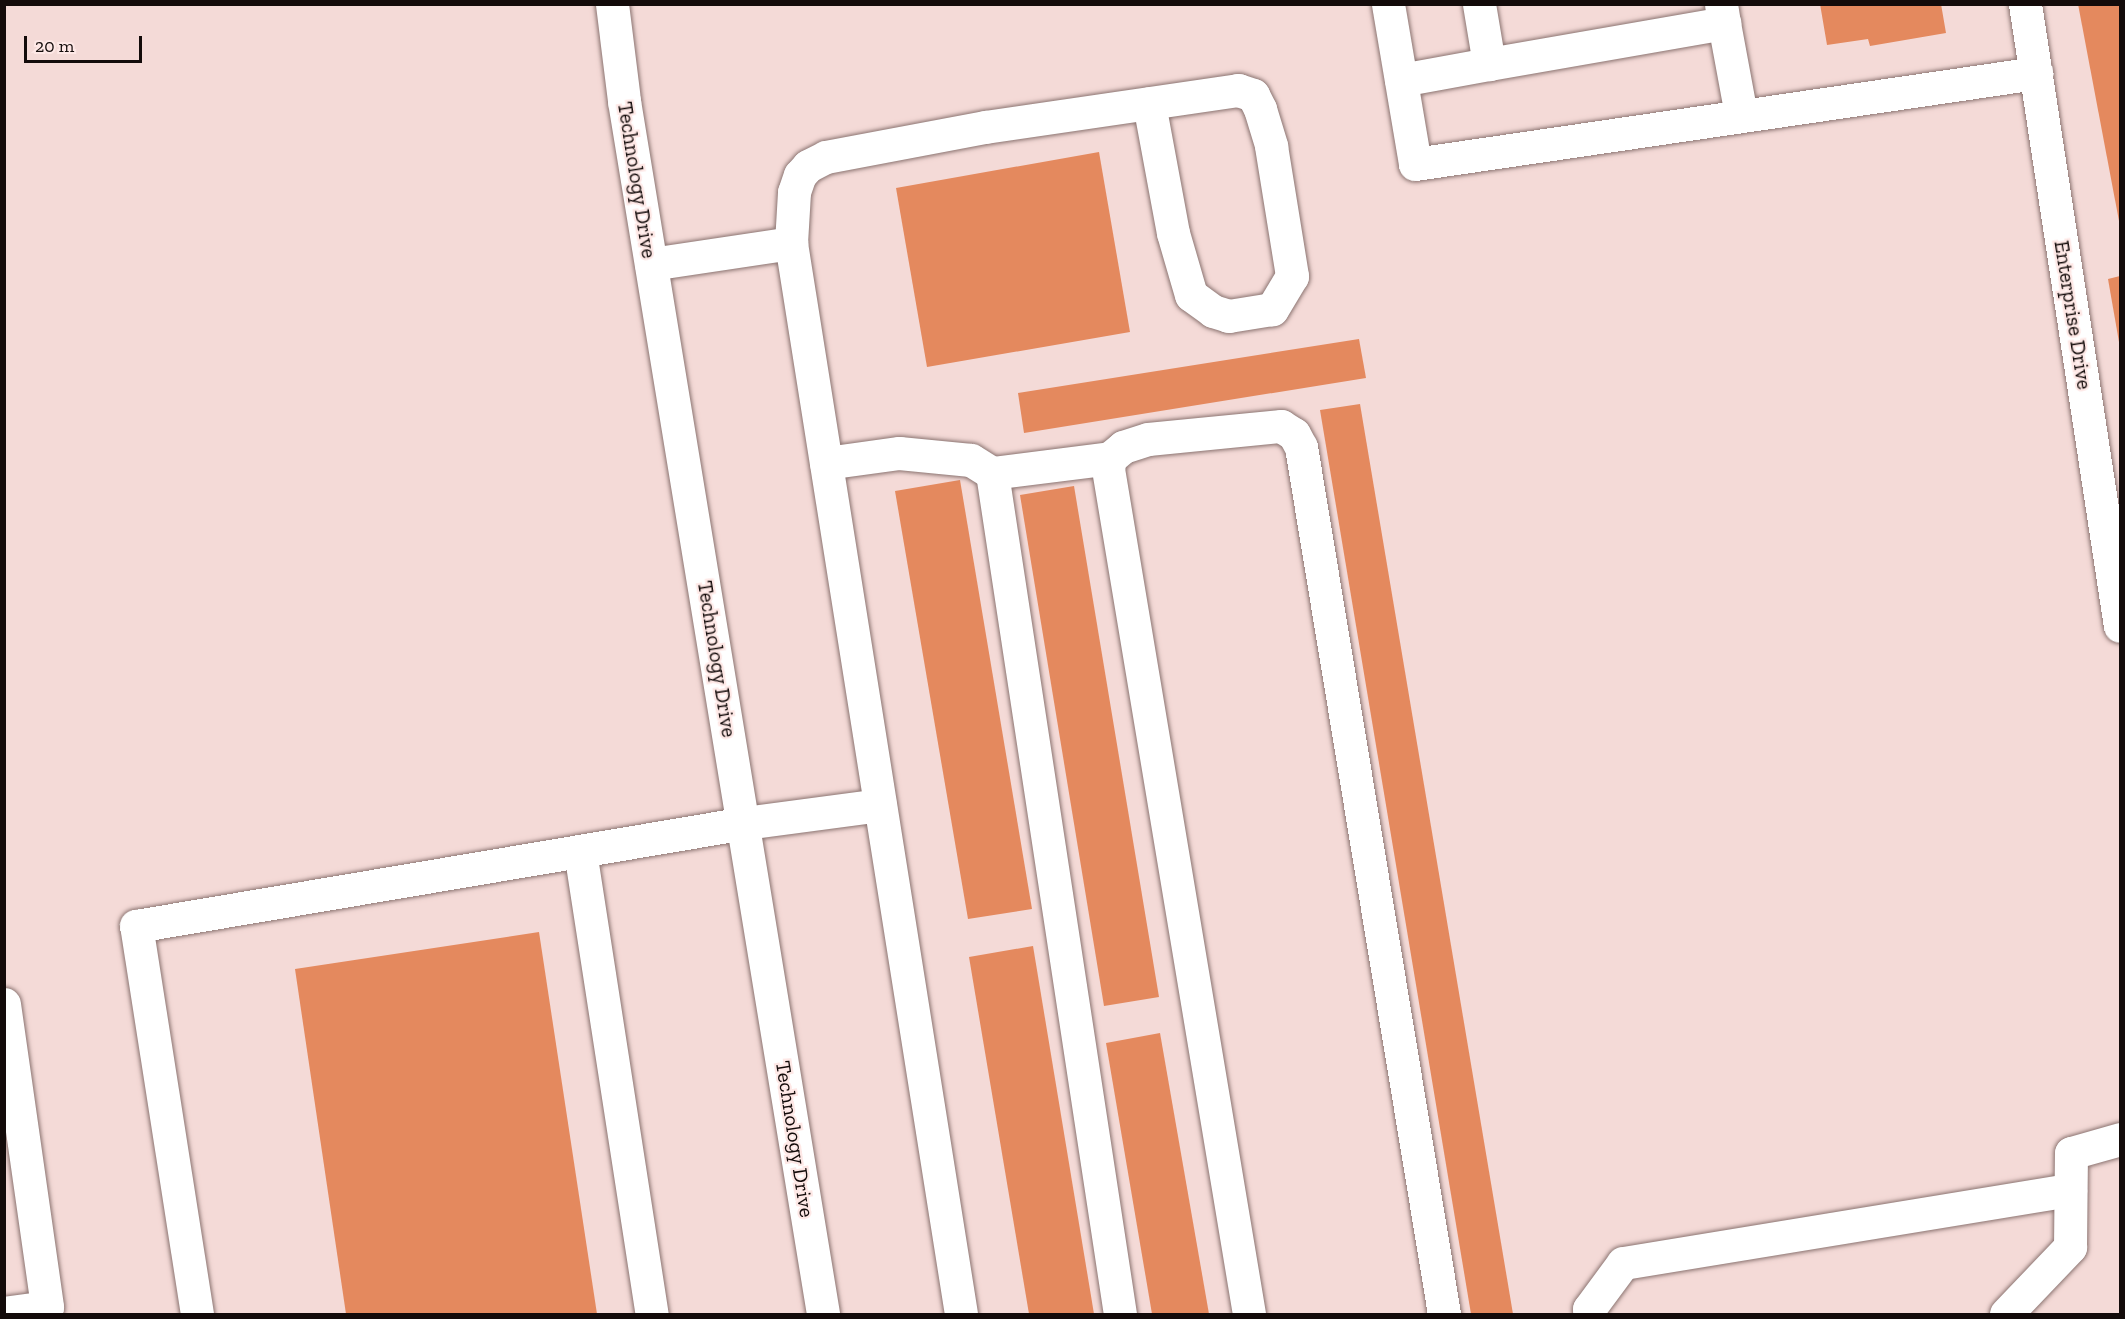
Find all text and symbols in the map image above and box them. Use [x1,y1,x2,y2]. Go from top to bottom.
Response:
scale bar [27,24,146,62]
text: 20 m [35,35,74,57]
street label: Technology Drive [612,100,662,260]
street label: Enterprise Drive [2049,239,2097,391]
street label: Technology Drive [692,579,742,739]
street label: Technology Drive [770,1059,820,1219]

